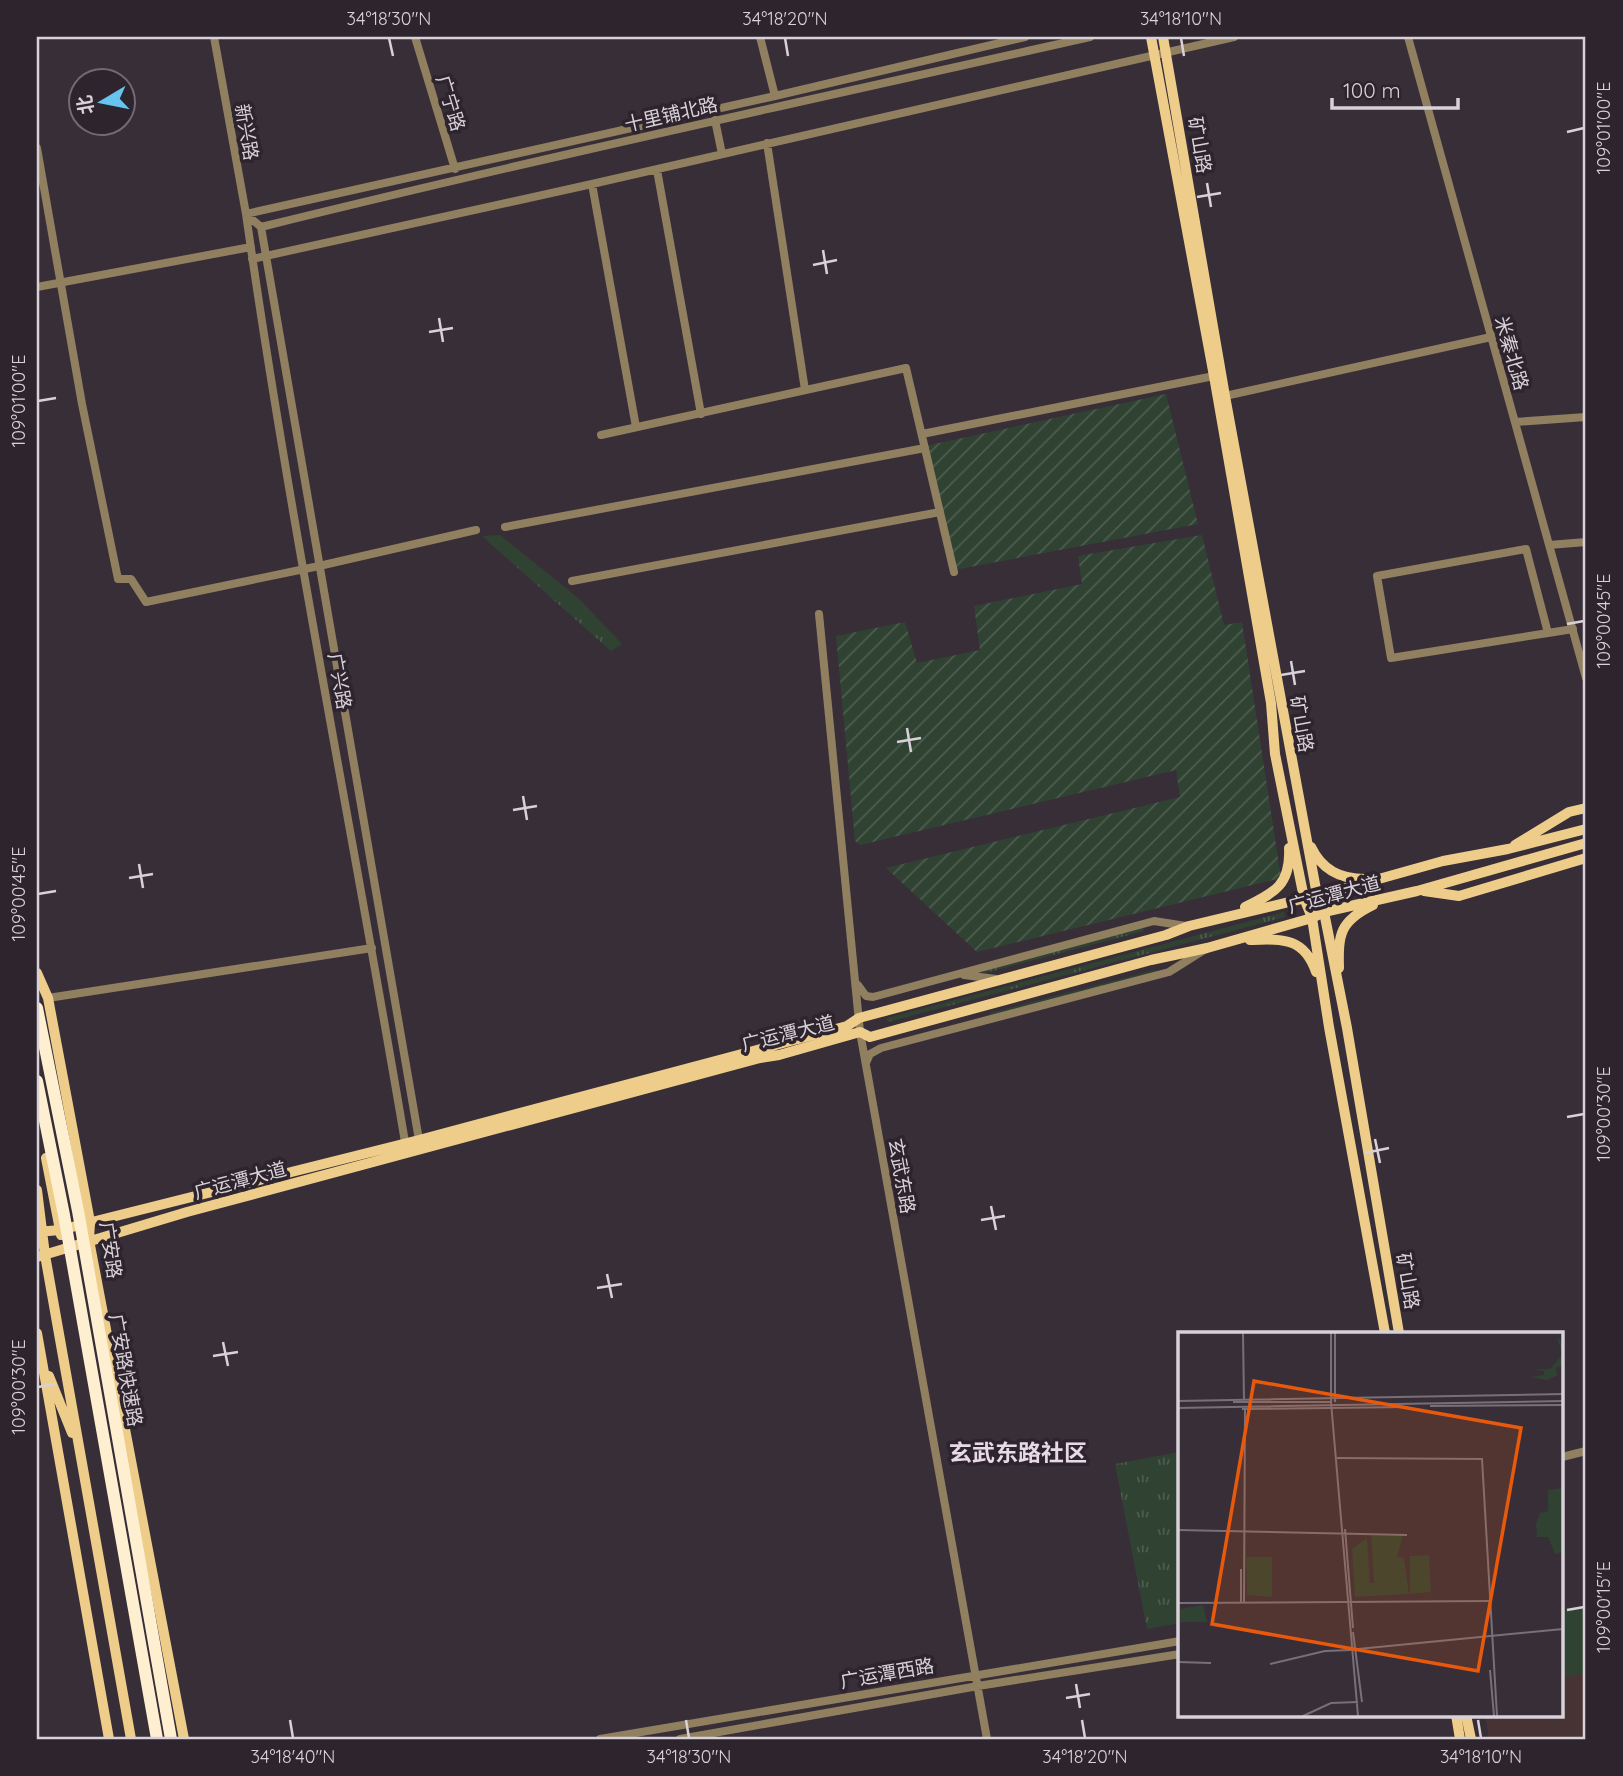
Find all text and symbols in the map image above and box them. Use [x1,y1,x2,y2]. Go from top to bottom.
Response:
text: 34°18'30"N [347,7,431,30]
text: 34°18'20"N [742,7,828,30]
text: 34°18'10"N [1140,7,1222,30]
north arrow [66,66,136,136]
scale bar [1332,66,1458,110]
street label: 广宁路 [431,72,471,134]
text: 100 m [1343,77,1401,103]
text: 109°01'00"E [1592,82,1615,174]
street label: 十里铺北路 [622,92,720,136]
text: 北 [72,94,99,116]
street label: 新兴路 [230,102,264,162]
street label: 矿山路 [1183,115,1217,175]
street label: 米秦北路 [1490,313,1534,393]
text: 109°01'00"E [7,355,30,447]
text: 109°00'45"E [1592,574,1615,668]
street label: 广兴路 [323,651,357,711]
street label: 矿山路 [1285,694,1319,754]
text: 109°00'45"E [7,847,30,941]
street label: 广运潭大道 [1285,870,1383,918]
street label: 广运潭大道 [739,1010,837,1056]
text: 109°00'30"E [1592,1066,1615,1162]
street label: 玄武东路 [884,1136,920,1216]
street label: 广运潭大道 [191,1156,289,1204]
street label: 广安路 [95,1220,127,1280]
street label: 矿山路 [1391,1251,1425,1311]
street label: 广安路快速路 [104,1312,148,1428]
inset map [1178,1332,1564,1716]
text: 109°00'30"E [7,1339,30,1435]
district label: 玄武东路社区 [949,1438,1087,1467]
text: 109°00'15"E [1592,1561,1615,1653]
street label: 广运潭西路 [838,1653,936,1693]
text: 34°18'40"N [251,1745,335,1768]
text: 34°18'30"N [647,1745,731,1768]
text: 34°18'20"N [1042,1745,1128,1768]
text: 34°18'10"N [1440,1745,1522,1768]

